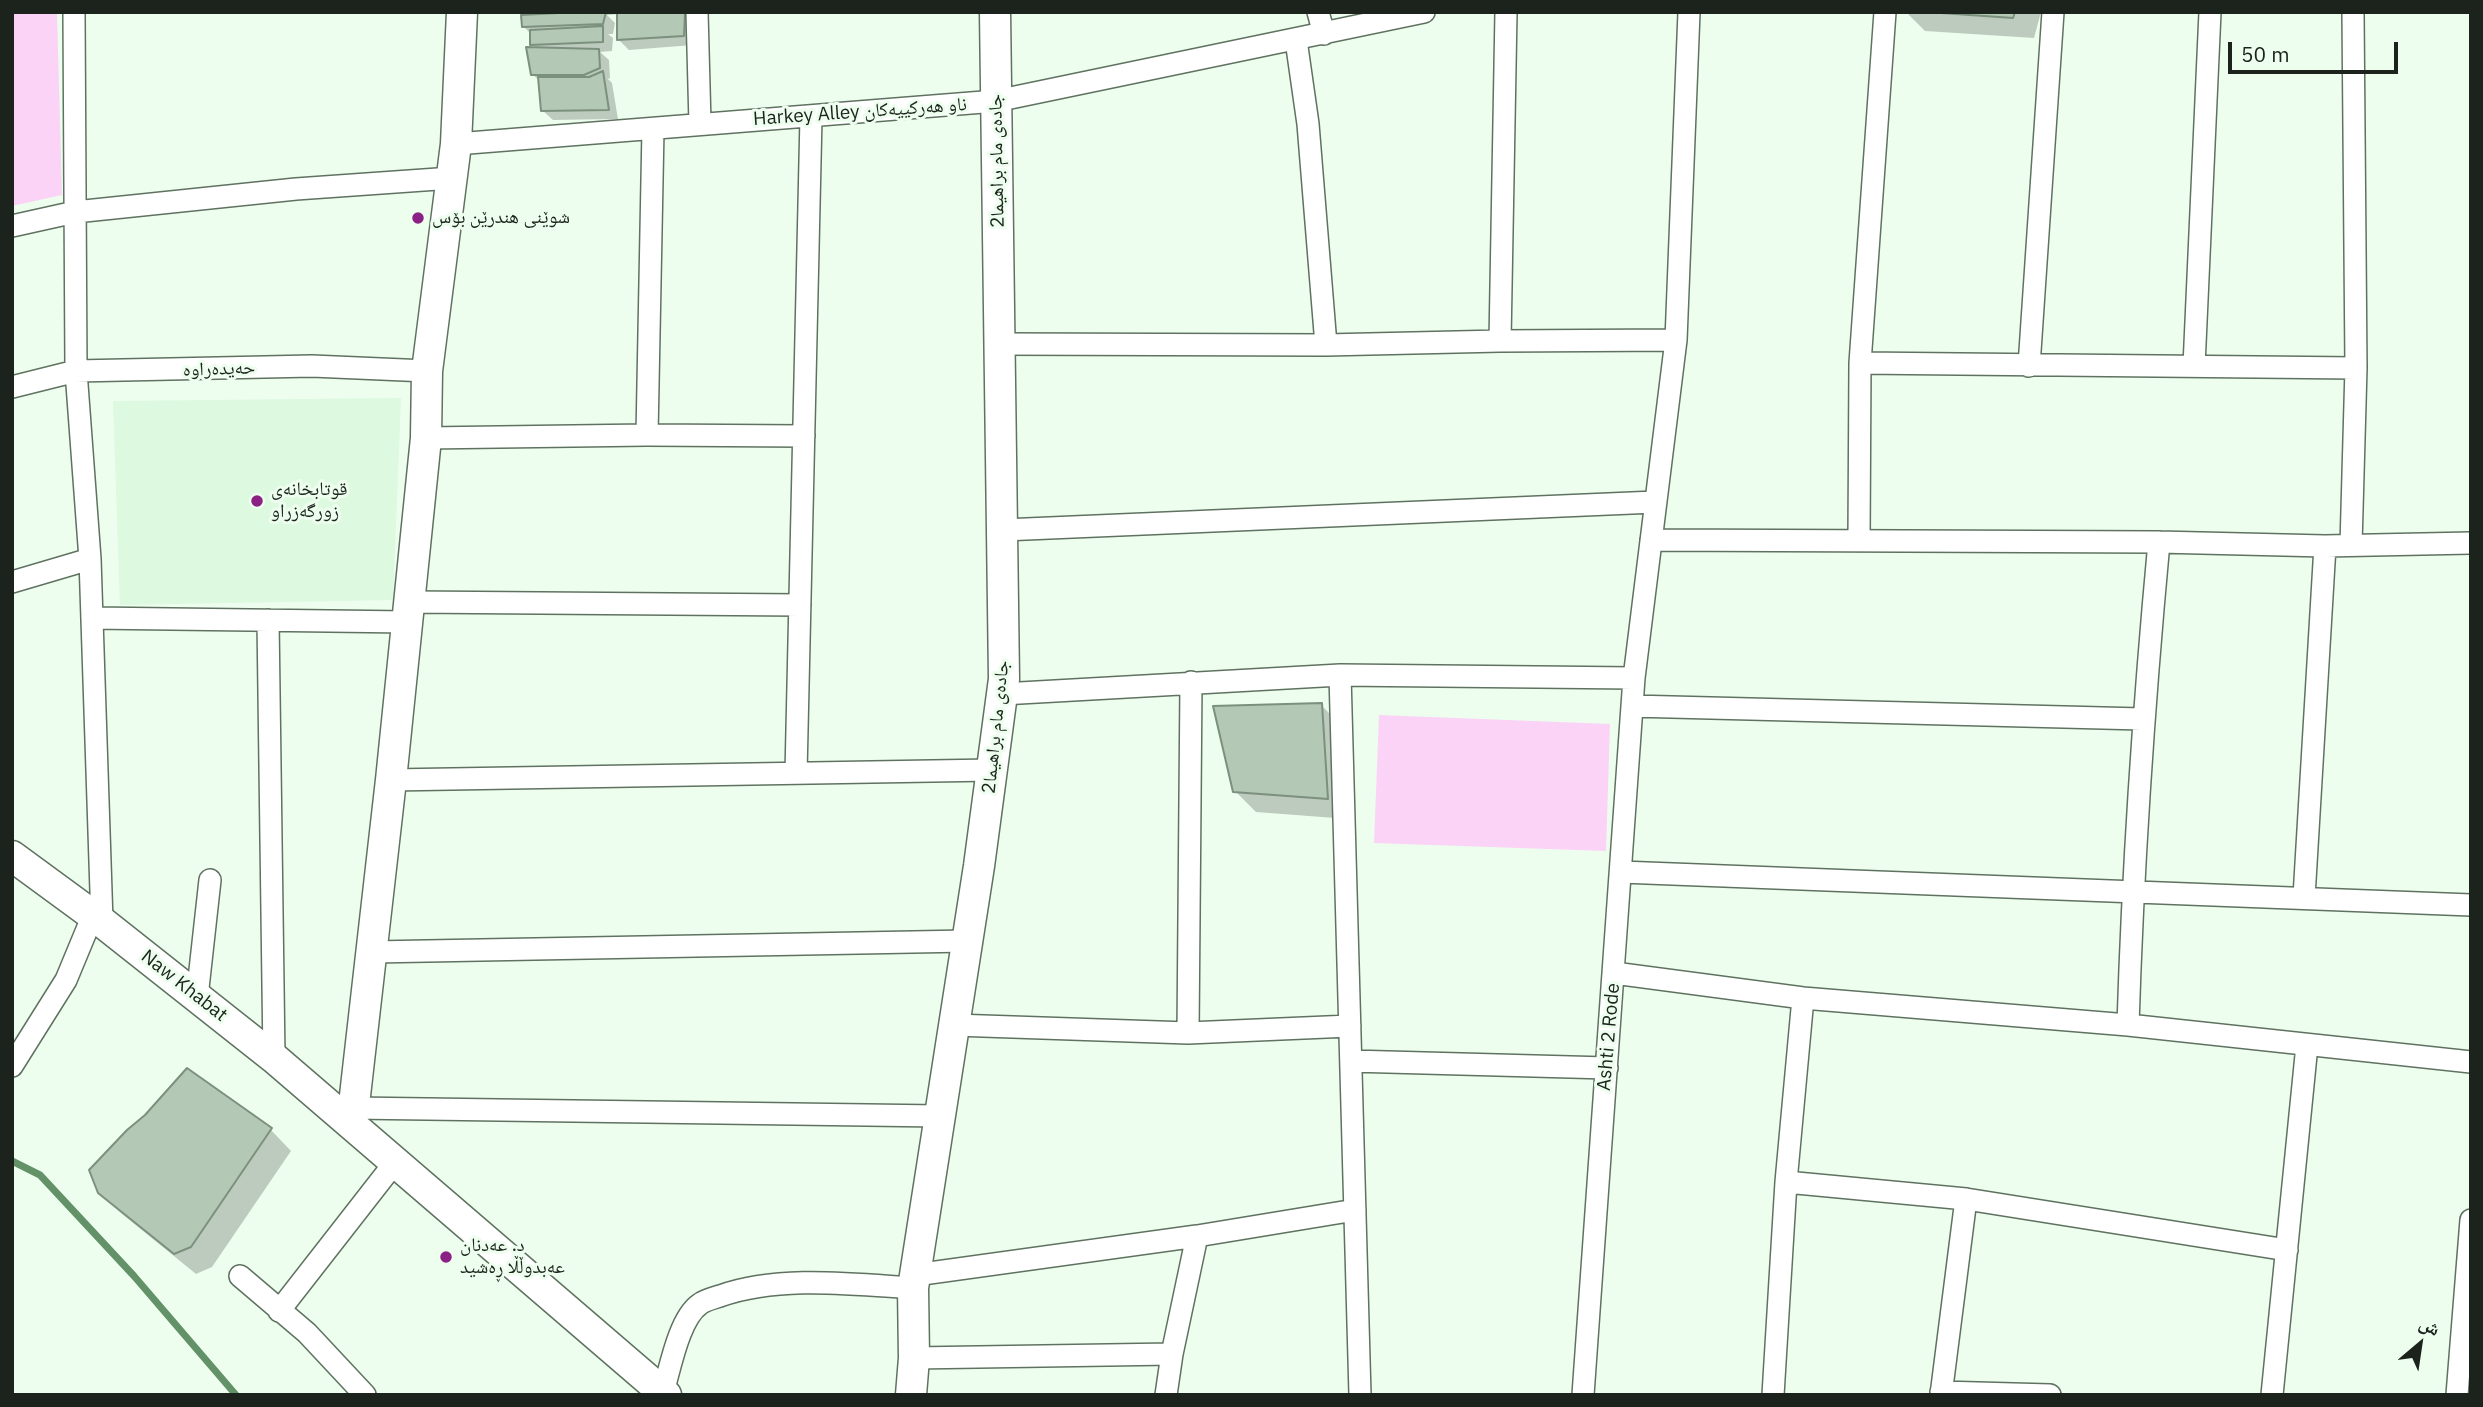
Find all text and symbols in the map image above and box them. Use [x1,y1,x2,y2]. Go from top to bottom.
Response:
scale bar [2231,28,2401,72]
text: 50 m [2241,40,2290,68]
street label: Harkey Alley ناو هەركييەكان [752,93,968,131]
street label: جادەی مام براهیما2 [984,94,1010,228]
place label: شوێنی هندرێن بۆس [432,207,570,229]
marker: شوێنی هندرێن بۆس [410,210,426,226]
street label: حەیدەراوە [182,356,256,382]
place label: قوتابخانەی زورگەزراو [271,479,347,523]
marker: قوتابخانەی زورگەزراو [249,493,265,509]
street label: جادەی مام براهیما2 [978,659,1014,795]
street label: Naw Khabat [136,945,232,1027]
street label: Ashti 2 Rode [1593,982,1625,1092]
place label: د. عەدنان عەبدوڵڵا ڕەشید [460,1235,565,1279]
marker: د. عەدنان عەبدوڵڵا ڕەشید [438,1249,454,1265]
north arrow [2385,1309,2455,1379]
text: ش [2416,1310,2445,1341]

